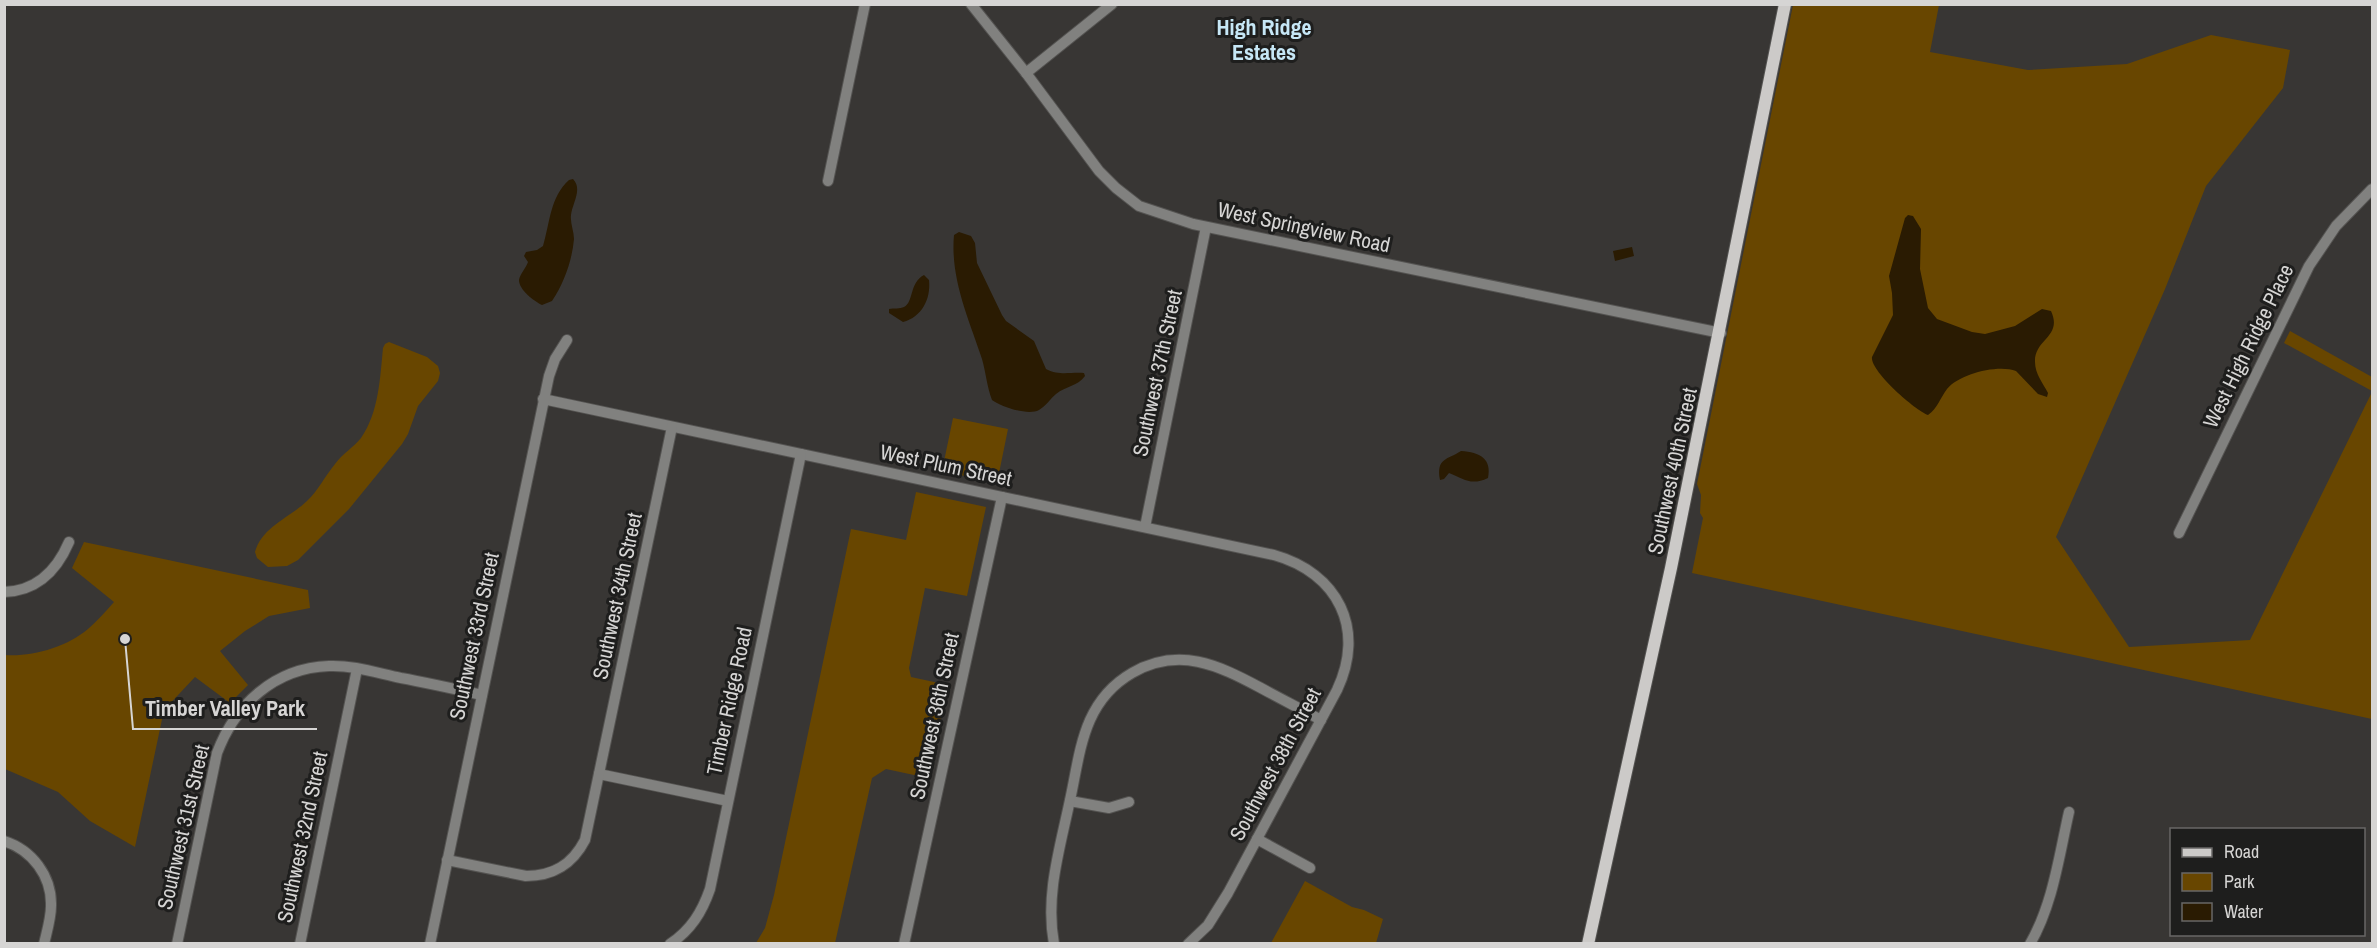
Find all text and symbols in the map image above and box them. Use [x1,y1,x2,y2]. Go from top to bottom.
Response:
district label: High Ridge Estates [1216,12,1312,67]
street label: West Springview Road [1215,195,1393,259]
street label: West High Ridge Place [2196,259,2300,433]
street label: Southwest 37th Street [1125,287,1189,459]
street label: Southwest 40th Street [1640,385,1704,557]
street label: West Plum Street [878,437,1015,493]
street label: Southwest 34th Street [585,510,649,682]
street label: Southwest 33rd Street [442,549,506,722]
street label: Timber Ridge Road [699,624,759,778]
street label: Southwest 36th Street [902,630,966,802]
street label: Southwest 38th Street [1222,682,1328,846]
callout: Timber Valley Park [133,689,317,729]
text: Timber Valley Park [145,693,306,723]
street label: Southwest 31st Street [150,741,216,912]
street label: Southwest 32nd Street [270,749,334,925]
legend [2170,828,2365,936]
text: Road [2224,839,2259,864]
text: Park [2224,869,2255,894]
text: Water [2224,899,2263,924]

